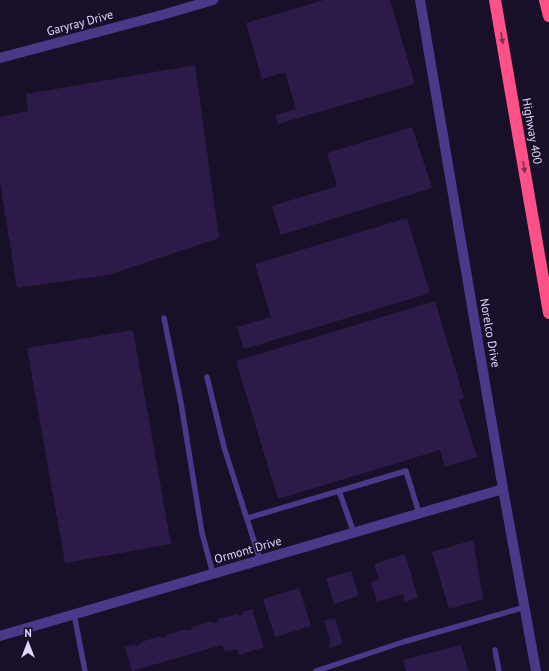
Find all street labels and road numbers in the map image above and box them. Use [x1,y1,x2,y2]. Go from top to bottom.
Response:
street label: Garyray Drive [45,6,115,39]
street label: Highway 400 [519,97,546,166]
street label: Norelco Drive [477,297,504,369]
street label: Ormont Drive [213,533,283,566]

